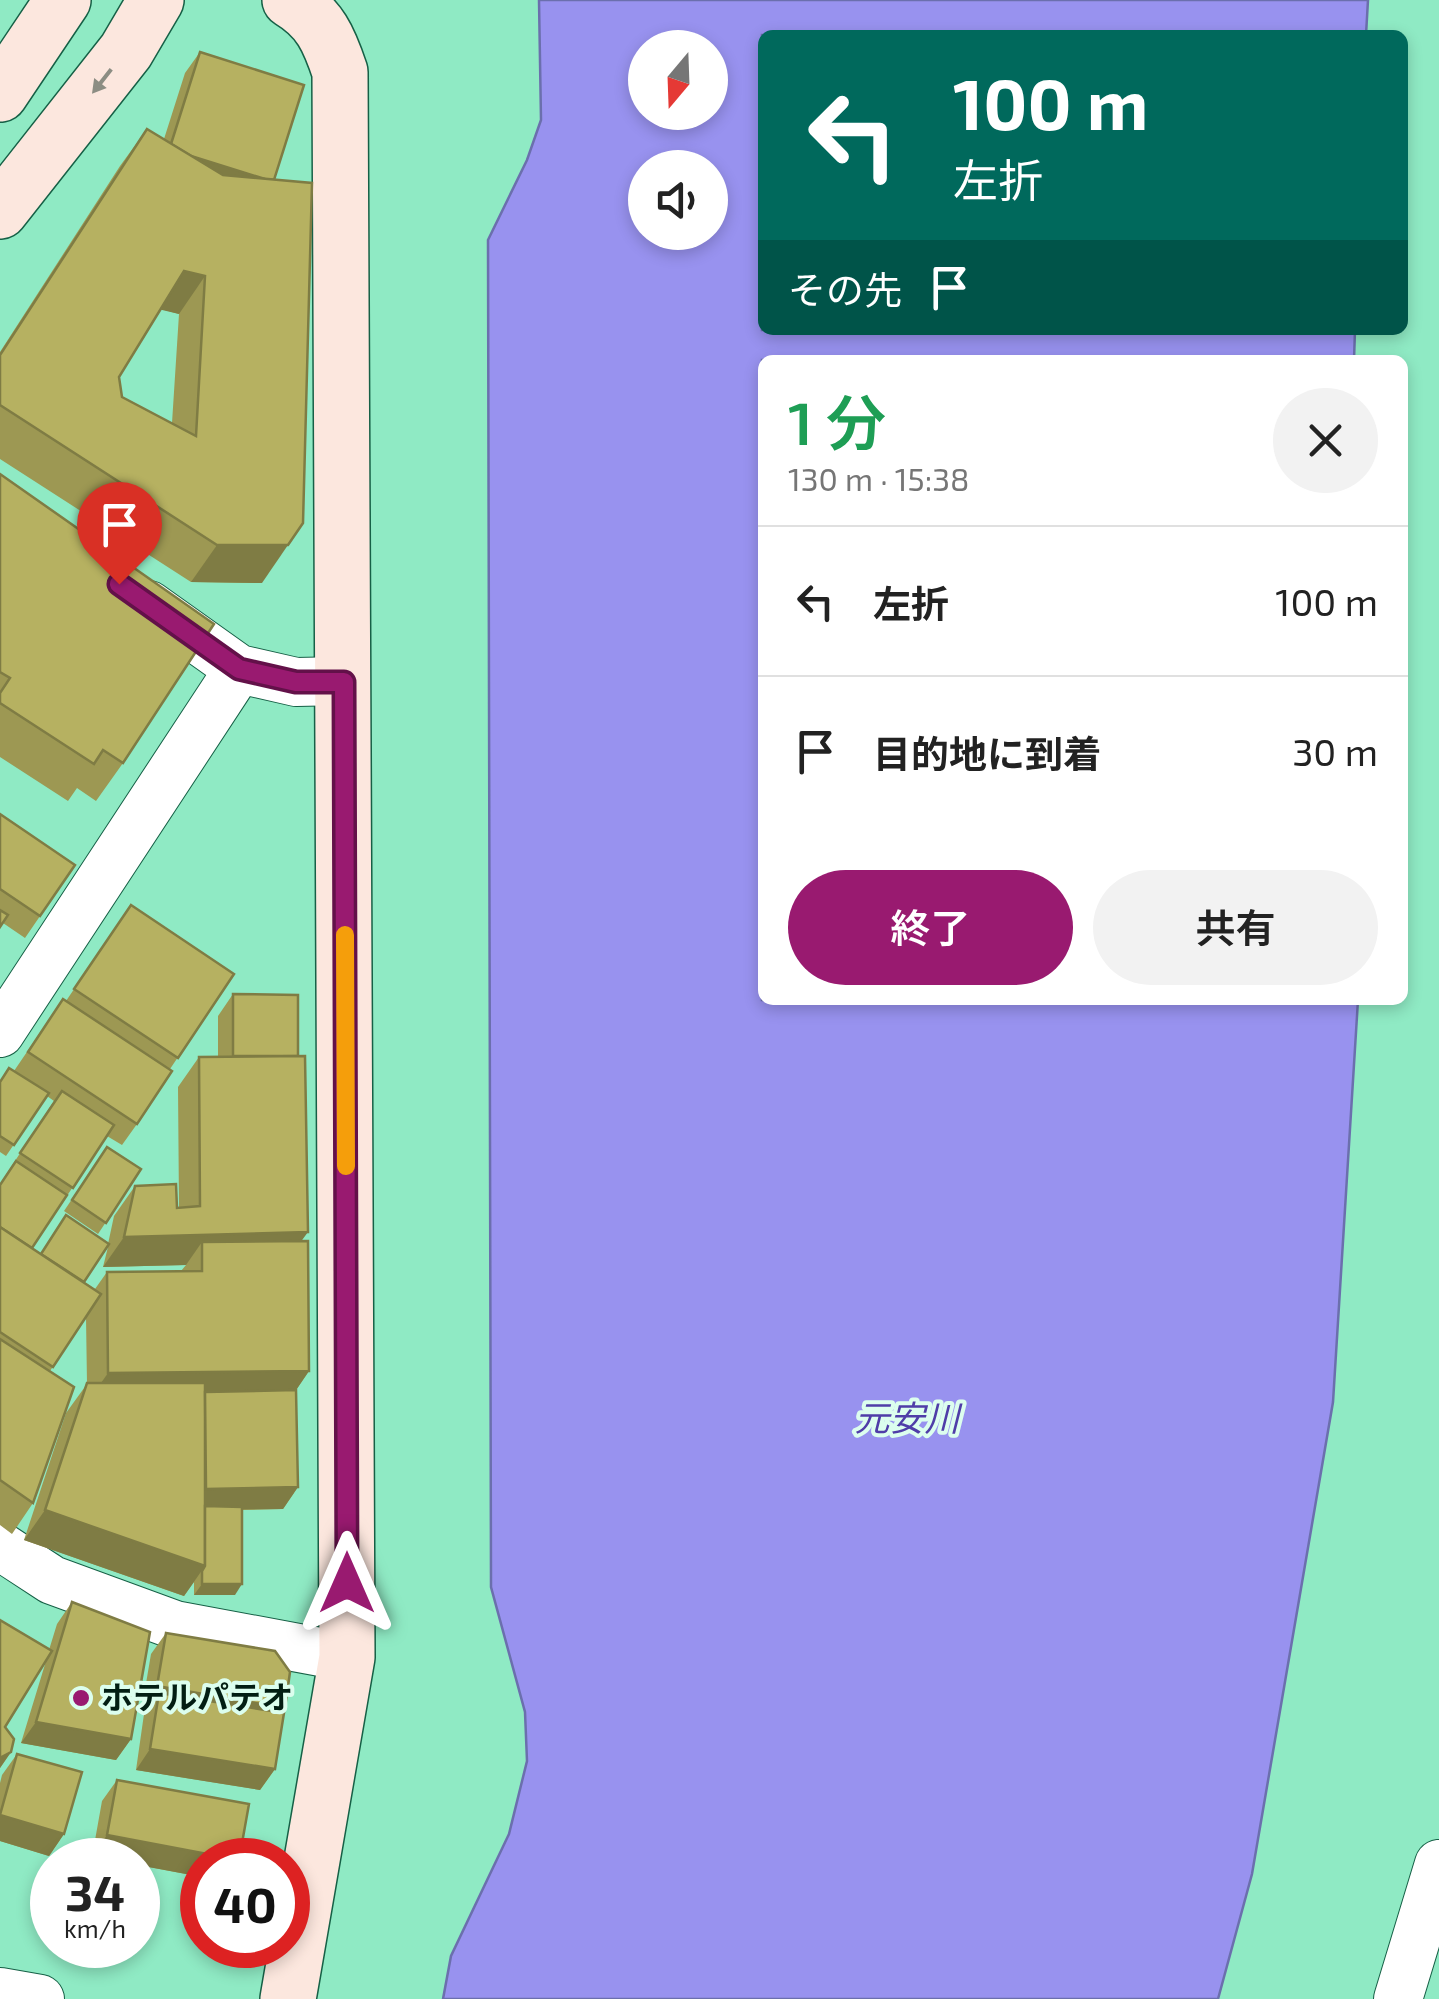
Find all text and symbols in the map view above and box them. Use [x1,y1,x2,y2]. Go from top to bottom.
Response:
north arrow [628,30,728,130]
map controls [628,30,728,250]
text: 100 m [953,60,1148,144]
one-way arrow [92,68,113,94]
icon: left [788,70,918,200]
button: sound [628,150,728,250]
text: 左折 [953,152,1043,206]
icon: arrive [922,260,977,315]
text: その先 [788,266,902,312]
text: 1 分 [788,385,886,457]
button: close [1273,388,1378,493]
text: 130 m · 15:38 [788,459,969,497]
pin [77,482,162,585]
icon: arrive [92,497,147,552]
icon: left [788,574,843,629]
text: 100 m [1275,578,1378,624]
text: 左折 [873,580,949,626]
icon: arrive [788,724,843,779]
text: 30 m [1292,728,1378,774]
text: 目的地に到着 [873,730,1101,776]
button: 終了 [788,870,1073,985]
button: 共有 [1093,870,1378,985]
water label: 元安川 [854,1396,963,1438]
position arrow [295,1531,399,1635]
place label: ホテルパテオ [101,1677,293,1715]
marker: ホテルパテオ [70,1687,92,1709]
speed limit sign: 40 [180,1838,310,1968]
text: 34 [65,1861,125,1921]
text: km/h [64,1913,126,1943]

